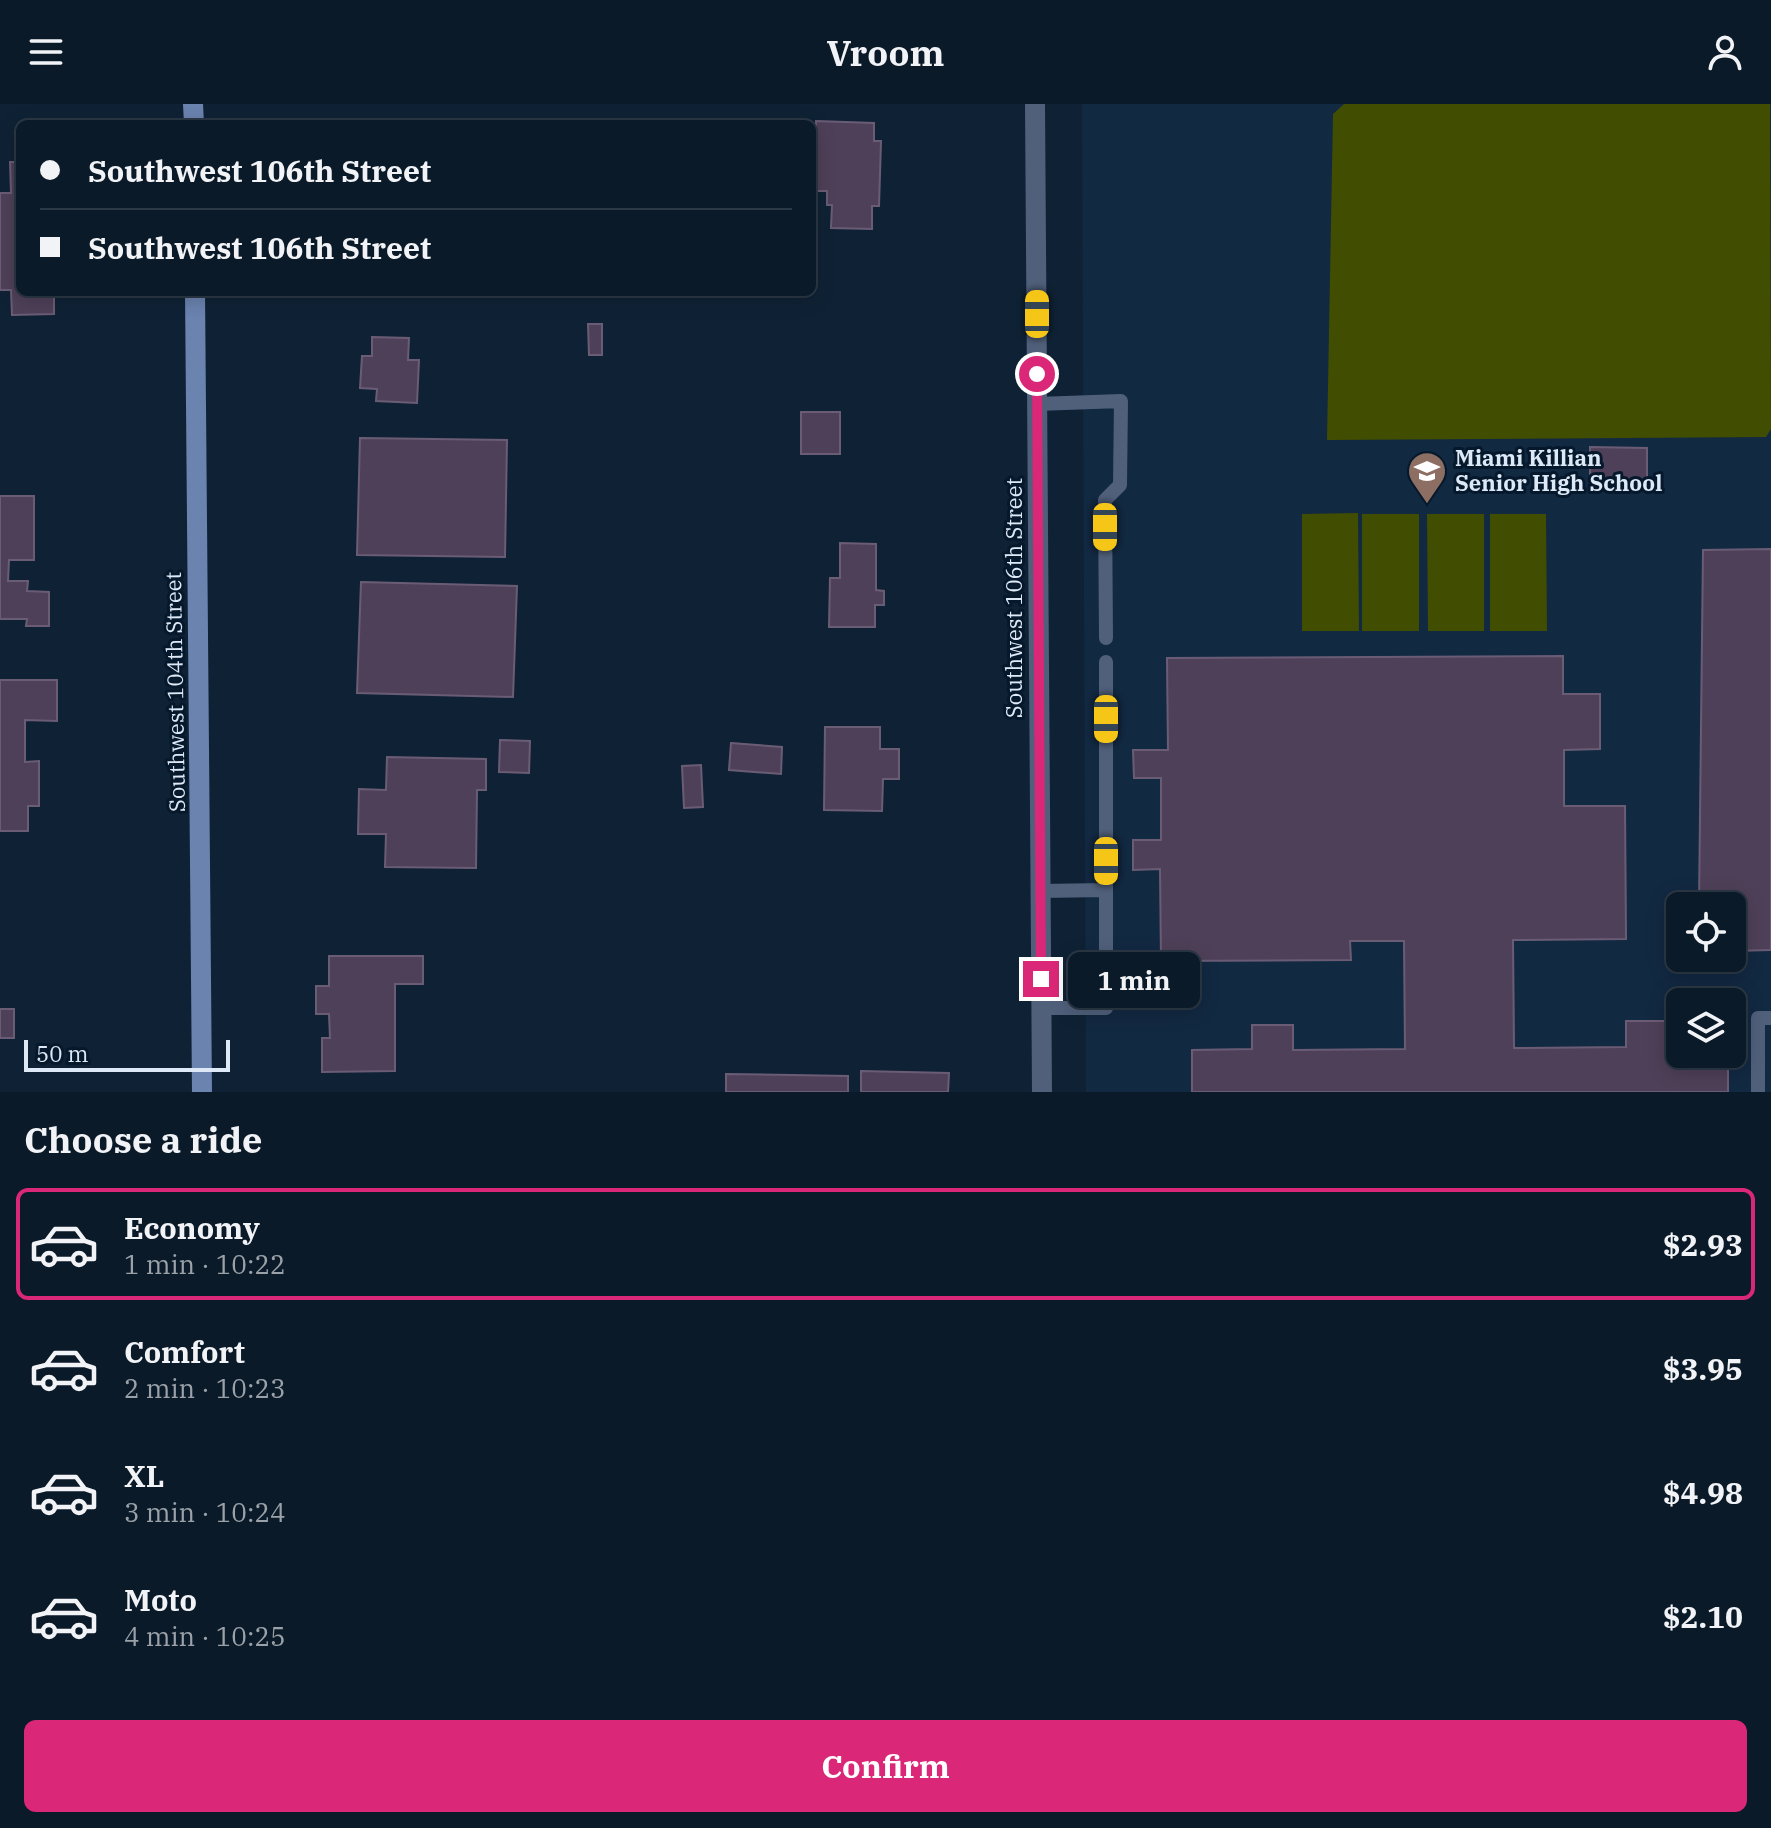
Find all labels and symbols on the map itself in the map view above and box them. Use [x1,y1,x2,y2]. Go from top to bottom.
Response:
car [1025,290,1049,338]
route start [1019,356,1055,392]
place label: Miami Killian Senior High School [1455,443,1662,497]
school or university icon: Miami Killian Senior High School [1406,450,1448,505]
street label: Southwest 106th Street [999,478,1028,718]
car [1093,503,1117,551]
street label: Southwest 104th Street [158,571,191,812]
car [1094,695,1118,743]
car [1094,837,1118,885]
callout: 1 min [1069,951,1201,1007]
route end [1023,961,1059,997]
scale bar [24,1036,230,1072]

